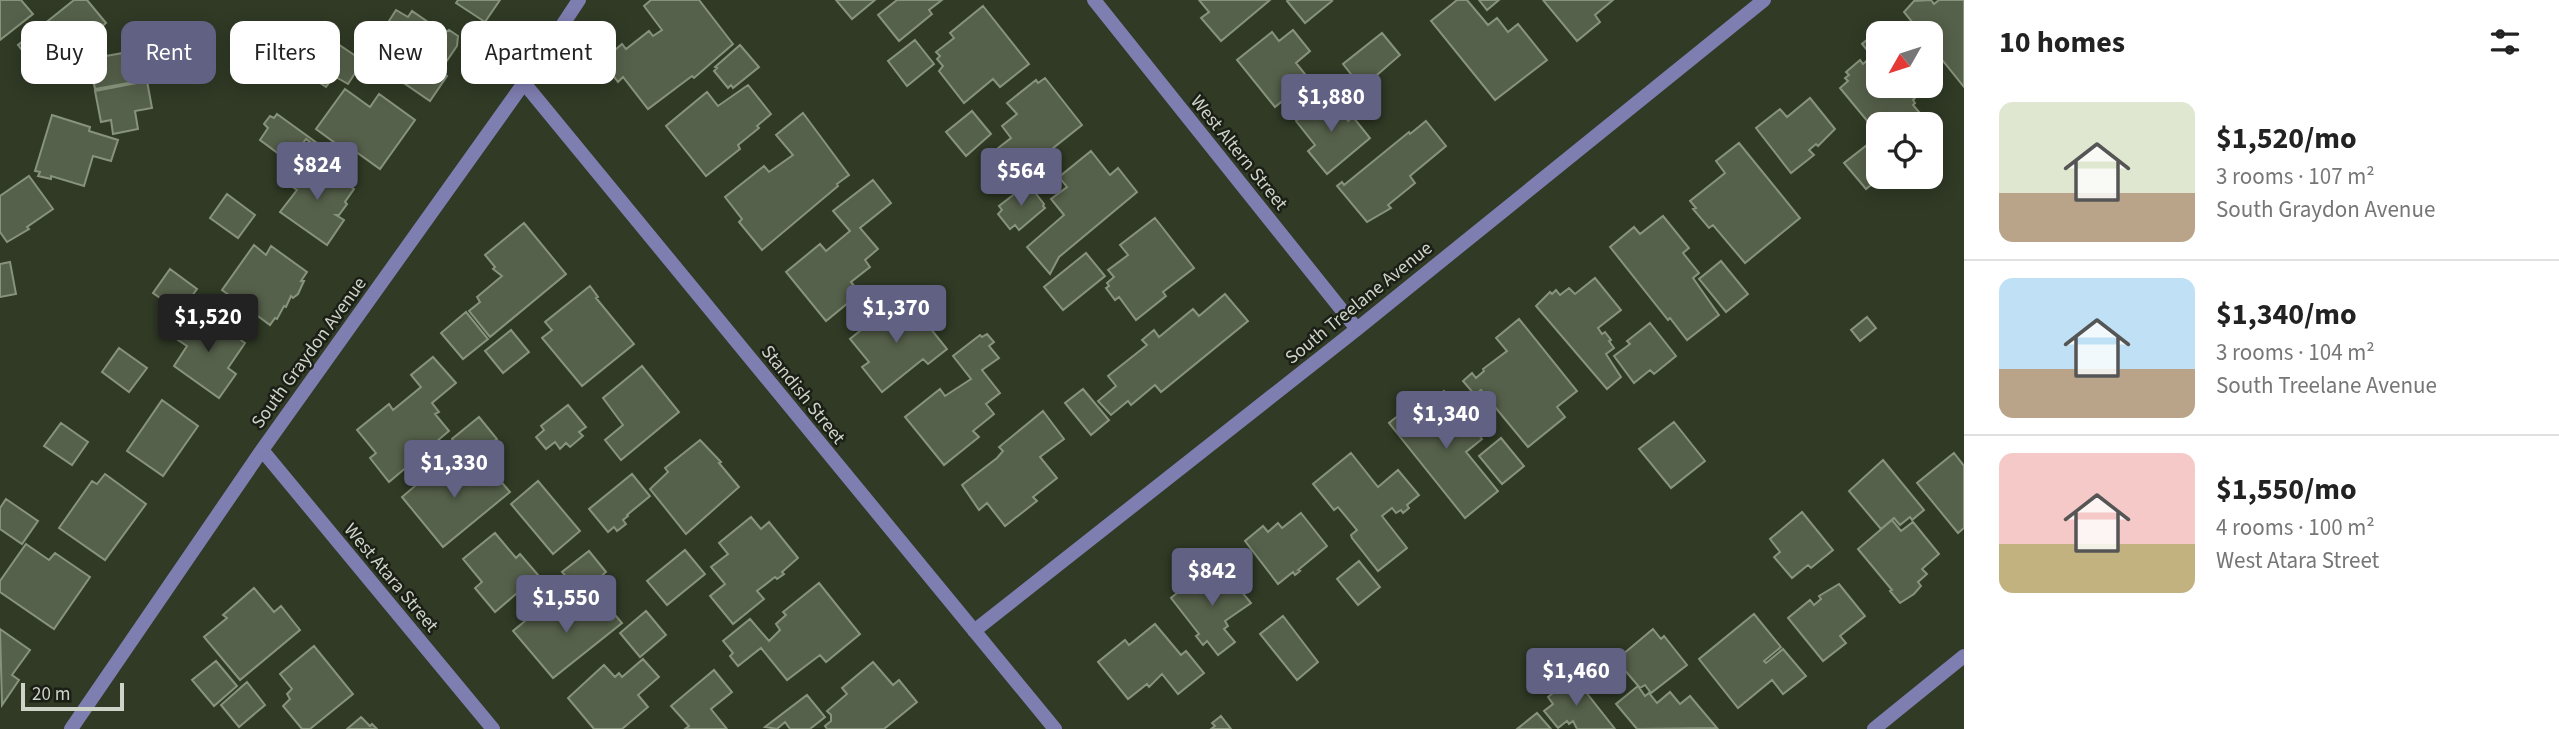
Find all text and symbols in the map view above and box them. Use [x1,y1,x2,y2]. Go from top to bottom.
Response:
chip: Buy [21,21,107,84]
chip: Rent [121,21,216,84]
chip: Filters [230,21,340,84]
chip: New [354,21,447,84]
chip: Apartment [461,21,616,84]
north arrow [1866,21,1942,98]
map controls [1866,21,1943,189]
text: 10 homes [1999,21,2125,64]
icon: filters [2486,23,2524,61]
pin: $1,880 [1274,74,1388,134]
text: $1,880 [1297,80,1365,113]
street label: West Altern Street [1184,90,1294,217]
button: locate [1866,112,1943,189]
text: $1,520/mo [2216,117,2357,160]
icon: home [2055,130,2139,214]
pin: $824 [276,142,358,202]
text: $824 [293,148,341,181]
pin: $564 [980,148,1062,208]
text: $564 [997,154,1045,187]
text: 3 rooms · 107 m² [2216,160,2375,193]
text: South Graydon Avenue [2216,193,2435,226]
street label: South Treelane Avenue [1280,235,1438,371]
street label: South Graydon Avenue [245,272,373,434]
pin: $1,370 [839,286,953,345]
text: $1,370 [862,291,930,324]
text: $1,340/mo [2216,293,2357,336]
pin: $1,520 [151,294,265,354]
text: $1,520 [174,300,242,333]
icon: home [2055,306,2139,390]
text: 3 rooms · 104 m² [2216,336,2375,369]
street label: Standish Street [754,340,852,451]
text: South Treelane Avenue [2216,369,2437,402]
pin: $1,340 [1389,392,1503,451]
text: $1,340 [1412,397,1480,430]
pin: $1,330 [397,440,511,500]
text: $1,330 [420,446,488,479]
text: $1,550/mo [2216,468,2357,511]
icon: home [2055,481,2139,565]
text: 4 rooms · 100 m² [2216,511,2375,544]
street label: West Atara Street [337,518,445,639]
text: West Atara Street [2216,544,2379,577]
pin: $842 [1171,548,1253,608]
text: $842 [1188,554,1236,587]
pin: $1,550 [509,576,623,635]
text: $1,550 [532,581,600,614]
pin: $1,460 [1519,648,1633,708]
text: $1,460 [1542,654,1610,687]
scale bar [21,680,124,712]
text: 20 m [32,681,70,708]

